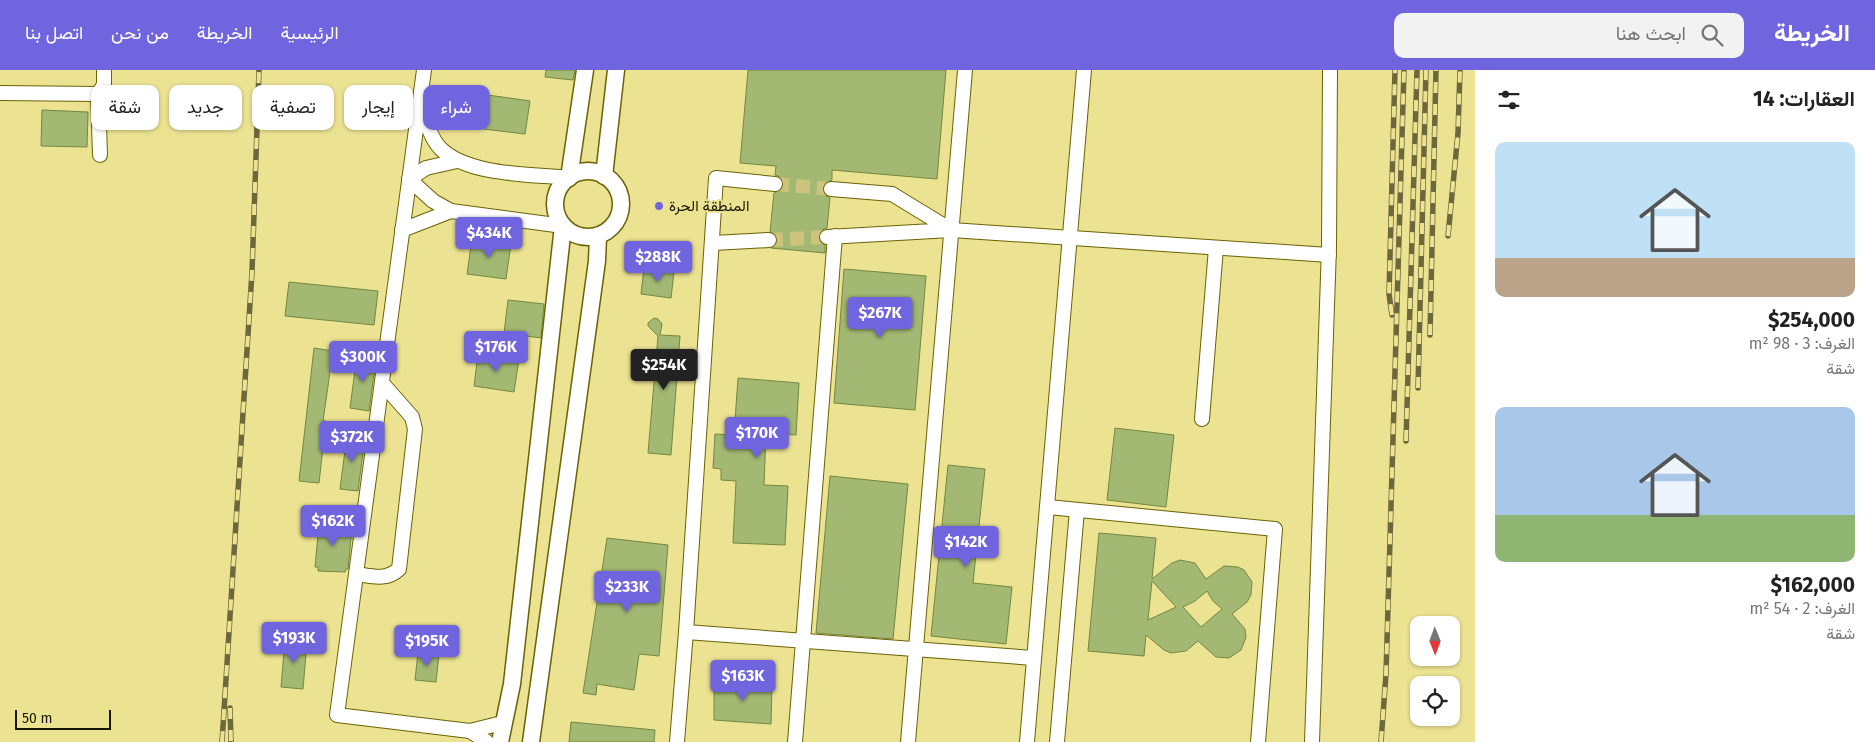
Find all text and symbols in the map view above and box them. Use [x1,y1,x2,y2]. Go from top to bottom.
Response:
search box [1394,13,1744,58]
text: الخريطة [1774,19,1850,47]
icon: search [1698,21,1726,49]
text: اتصل بنا [25,22,83,44]
text: من نحن [111,22,169,44]
text: الخريطة [197,22,253,44]
text: الرئيسية [281,22,339,44]
text: ابحث هنا [1616,22,1686,45]
chip: شقة [91,85,159,130]
chip: جديد [169,85,242,130]
chip: تصفية [252,85,334,130]
chip: إيجار [344,85,413,130]
chip: شراء [423,85,490,130]
icon: filters [1495,86,1523,114]
text: العقارات: 14 [1753,86,1855,112]
icon: home [1630,175,1720,265]
place label: المنطقة الحرة [669,197,749,215]
marker: المنطقة الحرة [653,200,665,212]
pin: $434K [454,216,524,259]
text: $434K [466,223,512,242]
pin: $288K [623,240,693,283]
text: $288K [635,247,681,266]
pin: $267K [845,296,915,339]
text: $267K [858,303,902,322]
text: $254,000 [1768,307,1855,333]
pin: $176K [461,330,531,373]
text: الغرف: 3 · 98 m² [1749,334,1855,353]
text: $176K [475,337,517,356]
pin: $300K [328,340,398,383]
text: $300K [340,347,386,366]
pin: $254K [629,348,699,391]
text: $254K [642,355,686,374]
text: شقة [1826,359,1855,378]
pin: $170K [722,416,792,459]
pin: $372K [317,420,387,463]
text: $170K [736,423,778,442]
text: $372K [331,427,373,446]
icon: home [1630,440,1720,530]
pin: $162K [298,504,368,547]
text: $162K [312,511,354,530]
pin: $142K [931,526,1001,568]
text: $142K [945,532,987,551]
pin: $233K [592,570,662,613]
text: $162,000 [1770,572,1855,598]
text: $233K [605,577,649,596]
text: الغرف: 2 · 54 m² [1749,599,1855,618]
north arrow [1410,616,1460,666]
map controls [1410,616,1460,726]
pin: $193K [259,622,329,664]
pin: $195K [392,624,462,667]
text: شقة [1826,624,1855,643]
text: $193K [273,628,315,647]
text: $195K [405,631,449,650]
pin: $163K [708,660,778,702]
text: $163K [722,666,764,685]
button: locate [1410,676,1460,726]
scale bar [15,707,111,730]
text: 50 m [22,710,53,727]

